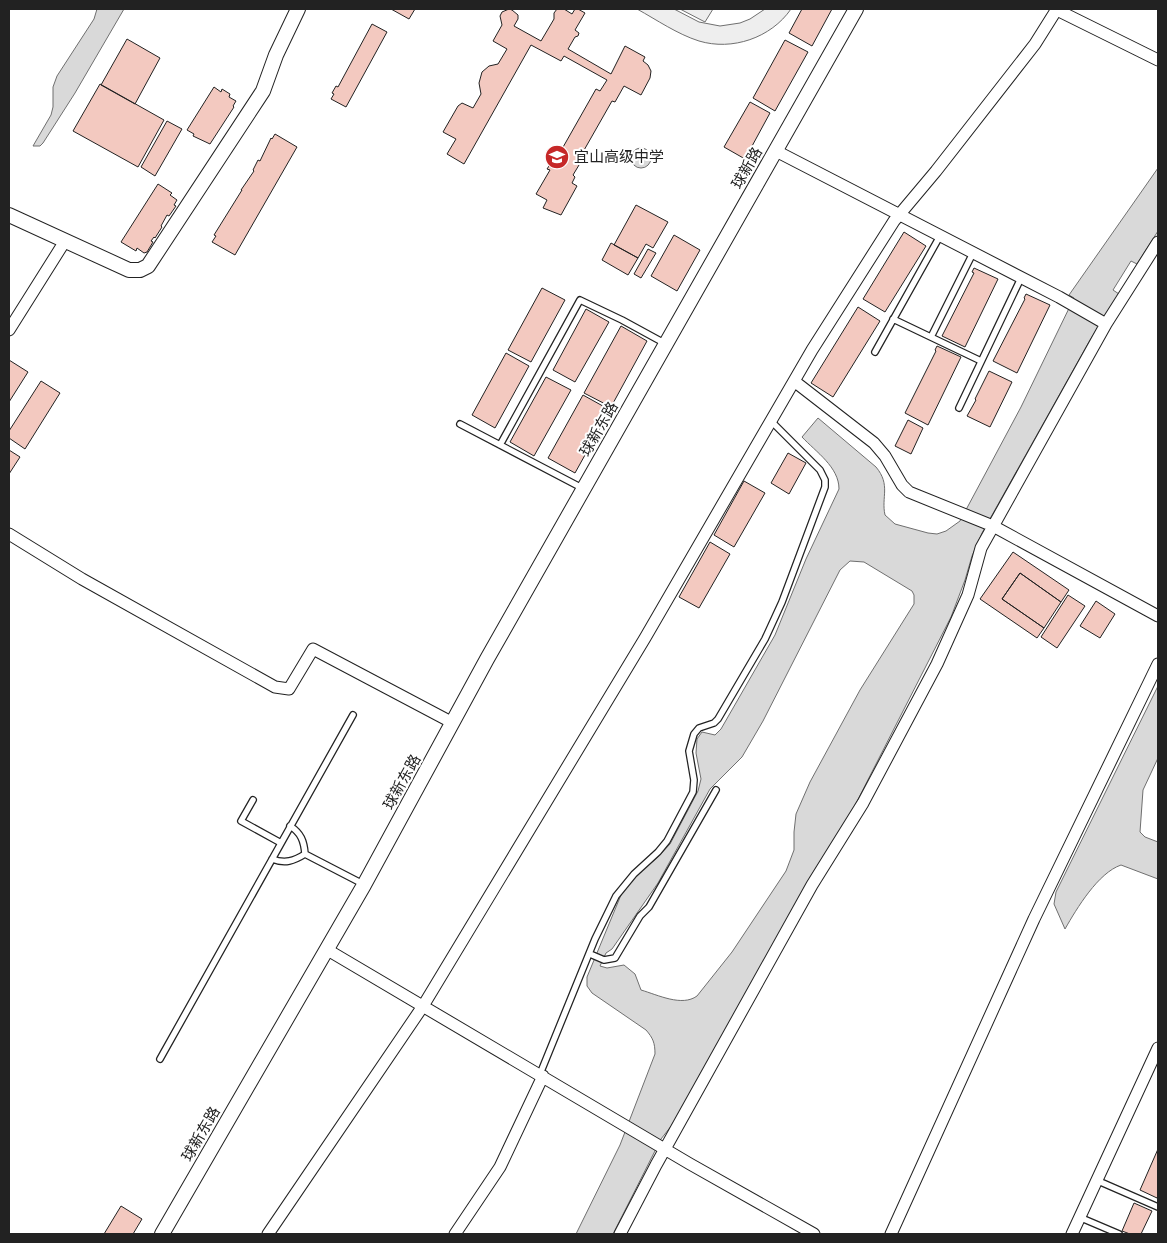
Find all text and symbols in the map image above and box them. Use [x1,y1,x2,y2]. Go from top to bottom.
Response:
school or university icon: 宜山高级中学 [544,144,570,170]
street label: 球新路 [728,144,766,192]
place label: 宜山高级中学 [574,148,664,166]
street label: 球新东路 [576,399,622,459]
street label: 球新东路 [380,751,424,813]
street label: 球新东路 [178,1104,224,1164]

